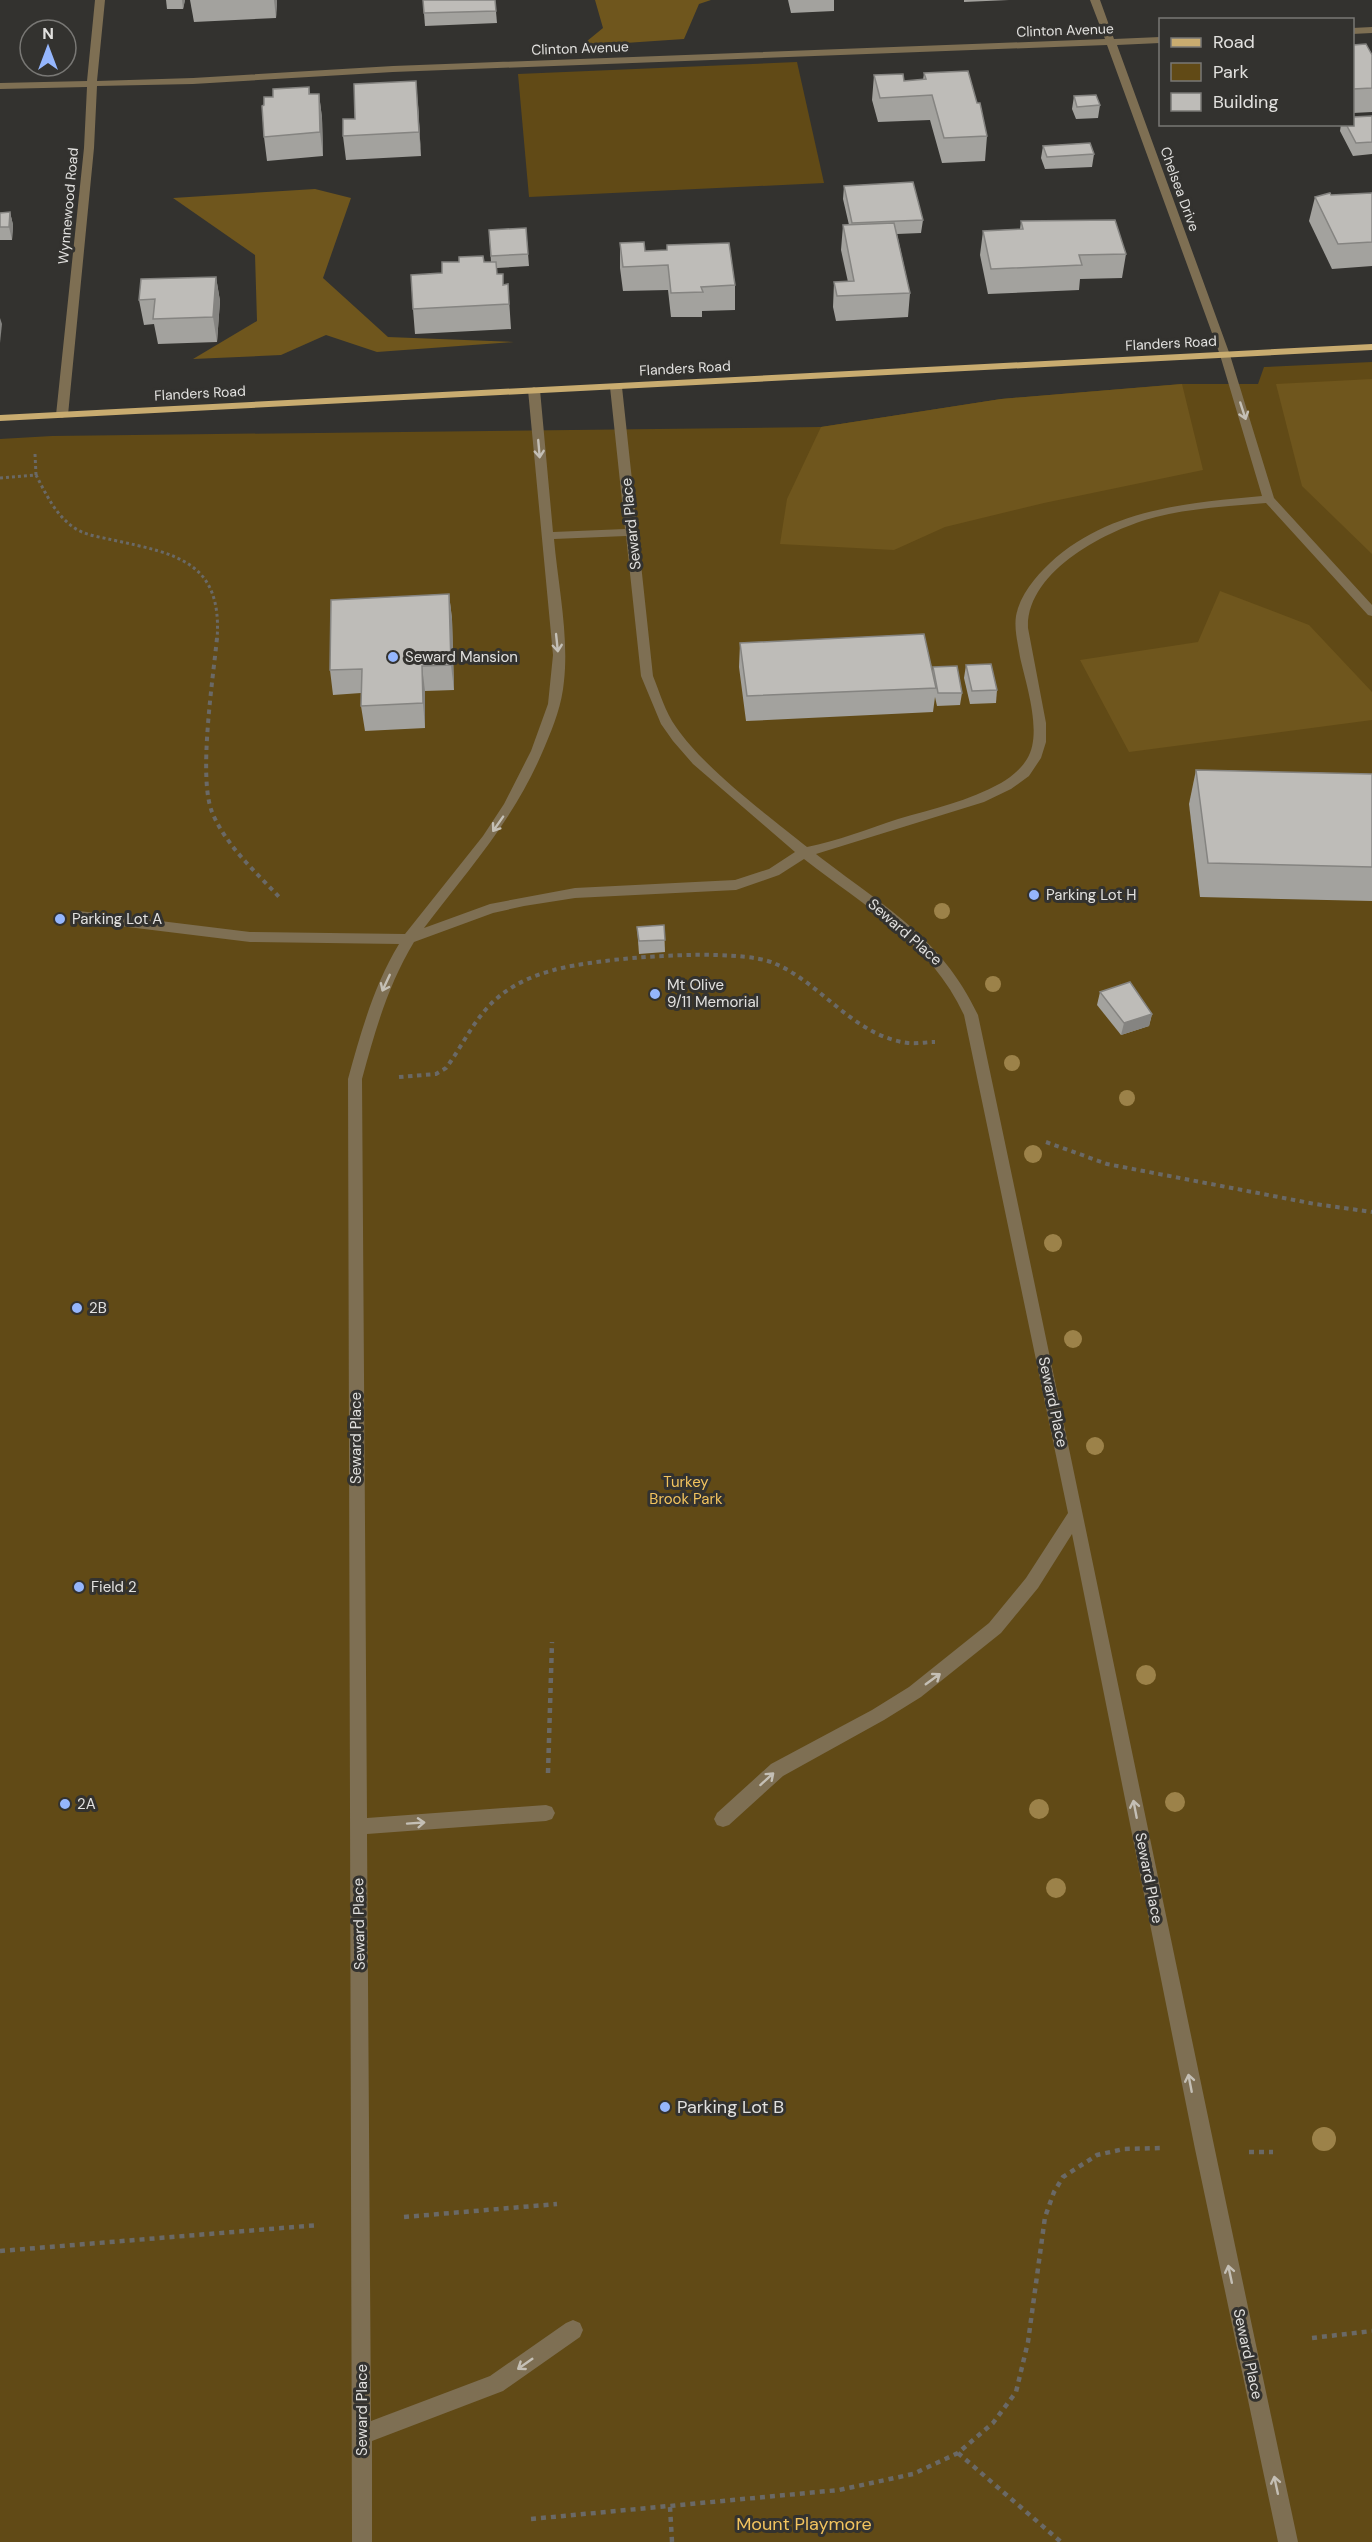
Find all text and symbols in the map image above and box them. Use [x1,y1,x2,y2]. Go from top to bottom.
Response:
north arrow [18,18,78,78]
legend [1159,18,1354,126]
street label: Clinton Avenue [1016,19,1114,41]
text: N [42,23,54,44]
text: Road [1213,30,1255,54]
street label: Clinton Avenue [531,37,629,59]
text: Park [1213,60,1249,84]
text: Building [1213,90,1278,114]
street label: Chelsea Drive [1156,144,1204,234]
street label: Wynnewood Road [54,147,82,265]
street label: Flanders Road [1125,332,1217,354]
street label: Flanders Road [639,357,731,379]
street label: Flanders Road [154,382,246,404]
one-way arrow [1238,401,1249,420]
one-way arrow [534,438,545,458]
street label: Seward Place [616,477,646,571]
one-way arrow [552,632,563,652]
place label: Seward Mansion [405,647,518,667]
marker: Seward Mansion [386,650,400,664]
one-way arrow [492,815,504,831]
place label: Parking Lot H [1046,885,1136,905]
marker: Parking Lot H [1027,888,1041,902]
street label: Seward Place [864,894,946,970]
place label: Parking Lot A [72,909,162,929]
marker: Parking Lot A [53,912,67,926]
one-way arrow [379,973,391,991]
place label: Mt Olive 9/11 Memorial [667,975,759,1012]
marker: Mt Olive 9/11 Memorial [648,987,662,1001]
place label: 2B [89,1298,107,1318]
marker: 2B [70,1301,84,1315]
street label: Seward Place [1034,1355,1072,1449]
street label: Seward Place [346,1392,366,1484]
park label: Turkey Brook Park [649,1472,723,1509]
place label: Field 2 [91,1577,137,1597]
marker: Field 2 [72,1580,86,1594]
one-way arrow [925,1673,941,1686]
one-way arrow [759,1772,774,1786]
place label: 2A [77,1794,96,1814]
marker: 2A [58,1797,72,1811]
one-way arrow [1129,1800,1140,1819]
one-way arrow [406,1817,426,1828]
street label: Seward Place [1130,1831,1168,1925]
street label: Seward Place [348,1878,370,1970]
one-way arrow [1184,2073,1195,2093]
place label: Parking Lot B [677,2095,784,2119]
marker: Parking Lot B [658,2100,672,2114]
one-way arrow [1224,2264,1236,2283]
street label: Seward Place [1229,2307,1267,2401]
one-way arrow [518,2358,534,2370]
street label: Seward Place [352,2364,372,2456]
one-way arrow [1270,2475,1281,2495]
park label: Mount Playmore [736,2512,872,2536]

